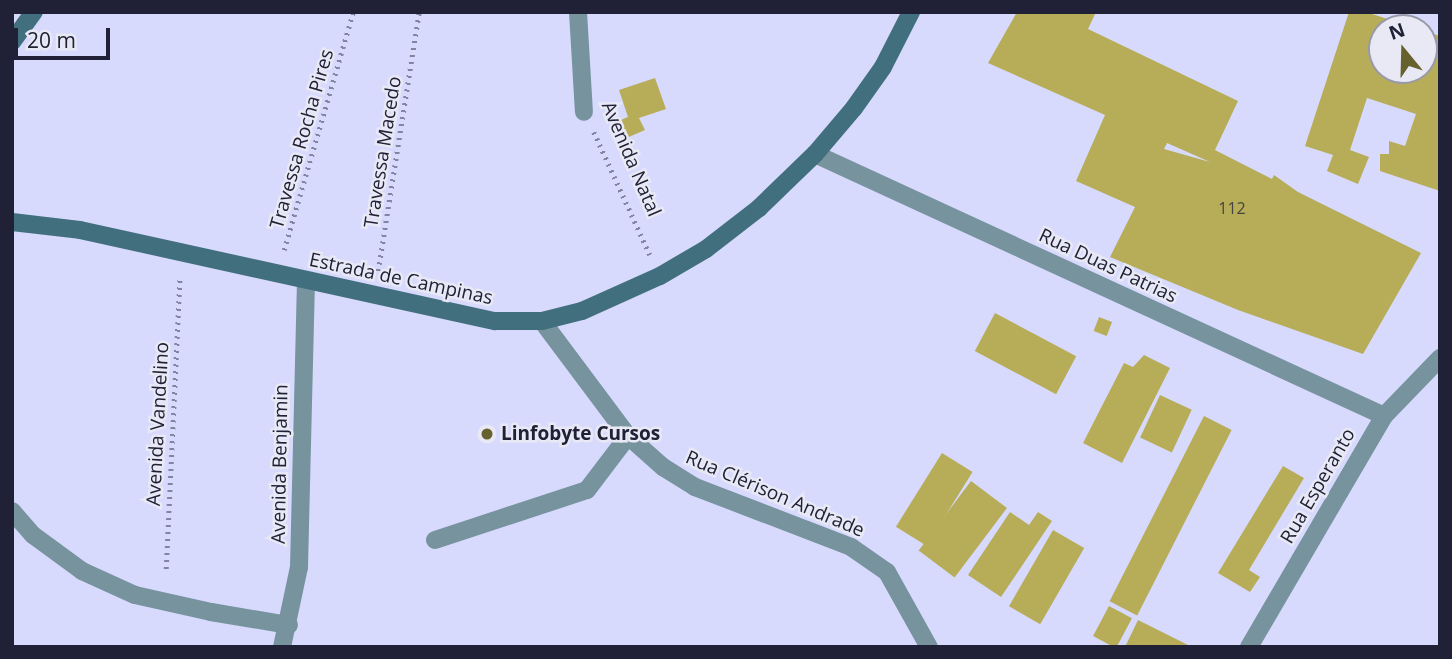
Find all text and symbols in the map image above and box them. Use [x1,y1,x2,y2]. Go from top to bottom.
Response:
scale bar [18,14,114,58]
north arrow [1368,14,1438,84]
text: N [1385,16,1408,46]
text: 20 m [27,26,76,54]
street label: Travessa Rocha Pires [265,47,339,231]
street label: Travessa Macedo [360,75,406,229]
street label: Avenida Natal [597,98,665,220]
house number: 112 [1218,198,1246,218]
street label: Rua Duas Patrias [1035,224,1181,308]
street label: Estrada de Campinas [307,248,495,310]
street label: Avenida Vandelino [142,341,174,507]
street label: Avenida Benjamin [267,384,293,544]
place label: Linfobyte Cursos [501,423,660,445]
street label: Rua Esperanto [1276,424,1360,548]
marker: Linfobyte Cursos [479,426,495,442]
street label: Rua Clérison Andrade [682,446,868,542]

